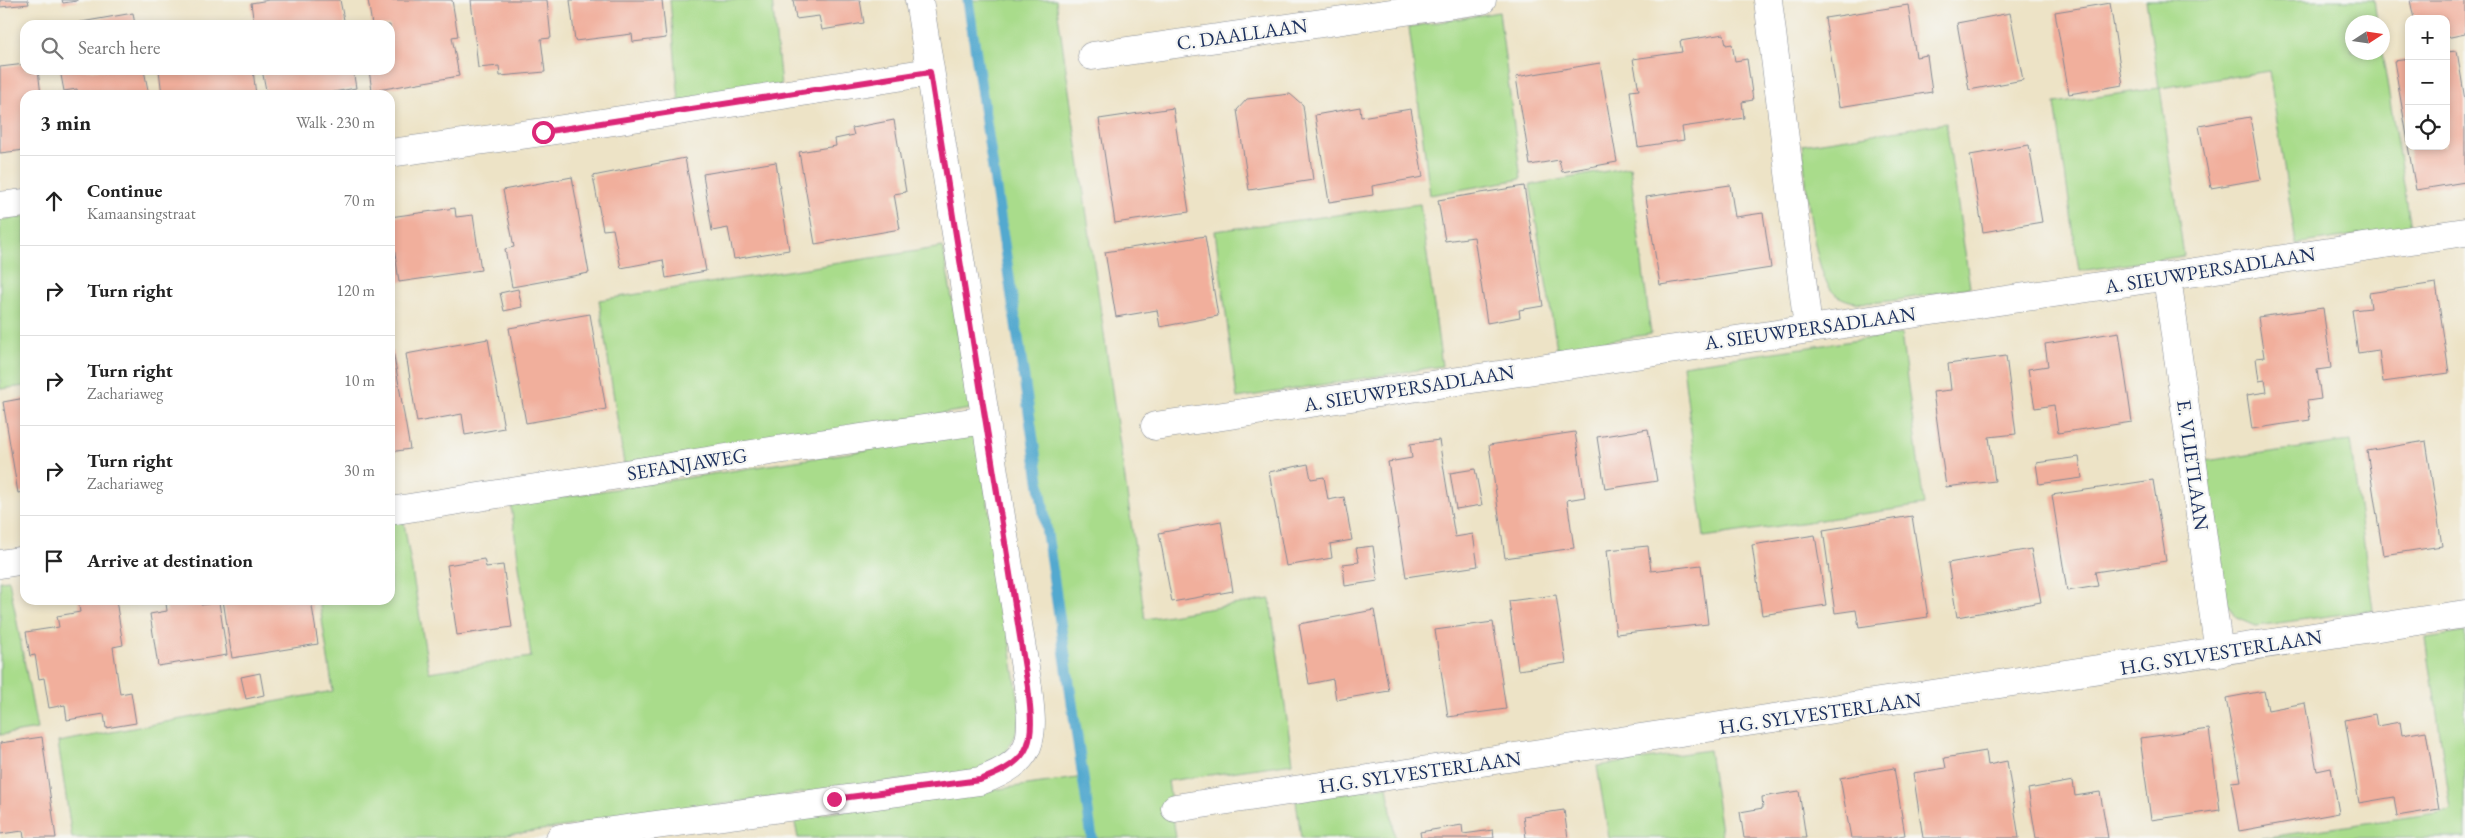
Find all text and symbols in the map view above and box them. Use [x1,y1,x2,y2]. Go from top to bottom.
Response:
street label: C. DAALLAAN [1175,12,1309,56]
north arrow [2345,15,2390,60]
map controls [2405,15,2450,150]
button: + [2405,15,2450,60]
search box [20,20,395,75]
icon: search [38,34,66,62]
text: Search here [78,35,160,60]
button: − [2405,60,2450,105]
button: locate [2405,105,2450,150]
text: 3 min [40,109,91,136]
text: Walk · 230 m [296,112,375,133]
route start [532,121,555,144]
text: Continue [87,178,162,203]
icon: ahead [40,187,68,215]
text: 70 m [344,190,375,211]
text: Kamaansingstraat [87,203,196,224]
street label: A. SIEUWPERSADLAAN [2102,240,2317,300]
icon: right [40,277,68,305]
text: Turn right [87,278,173,303]
text: 120 m [336,280,375,301]
street label: A. SIEUWPERSADLAAN [1702,300,1917,356]
text: Turn right [87,358,173,383]
street label: A. SIEUWPERSADLAAN [1301,358,1516,418]
icon: right [40,367,68,395]
text: 10 m [344,370,375,391]
text: Zachariaweg [87,383,163,404]
street label: E. VLIETLAAN [2171,398,2215,532]
street label: SEFANJAWEG [625,442,749,486]
text: Turn right [87,448,173,473]
icon: right [40,457,68,485]
text: 30 m [344,460,375,481]
text: Zachariaweg [87,473,163,494]
icon: arrive [40,547,68,575]
text: Arrive at destination [87,548,253,573]
street label: H.G. SYLVESTERLAAN [2118,623,2324,681]
street label: H.G. SYLVESTERLAAN [1717,686,1923,740]
street label: H.G. SYLVESTERLAAN [1317,745,1523,799]
route end [823,788,846,811]

